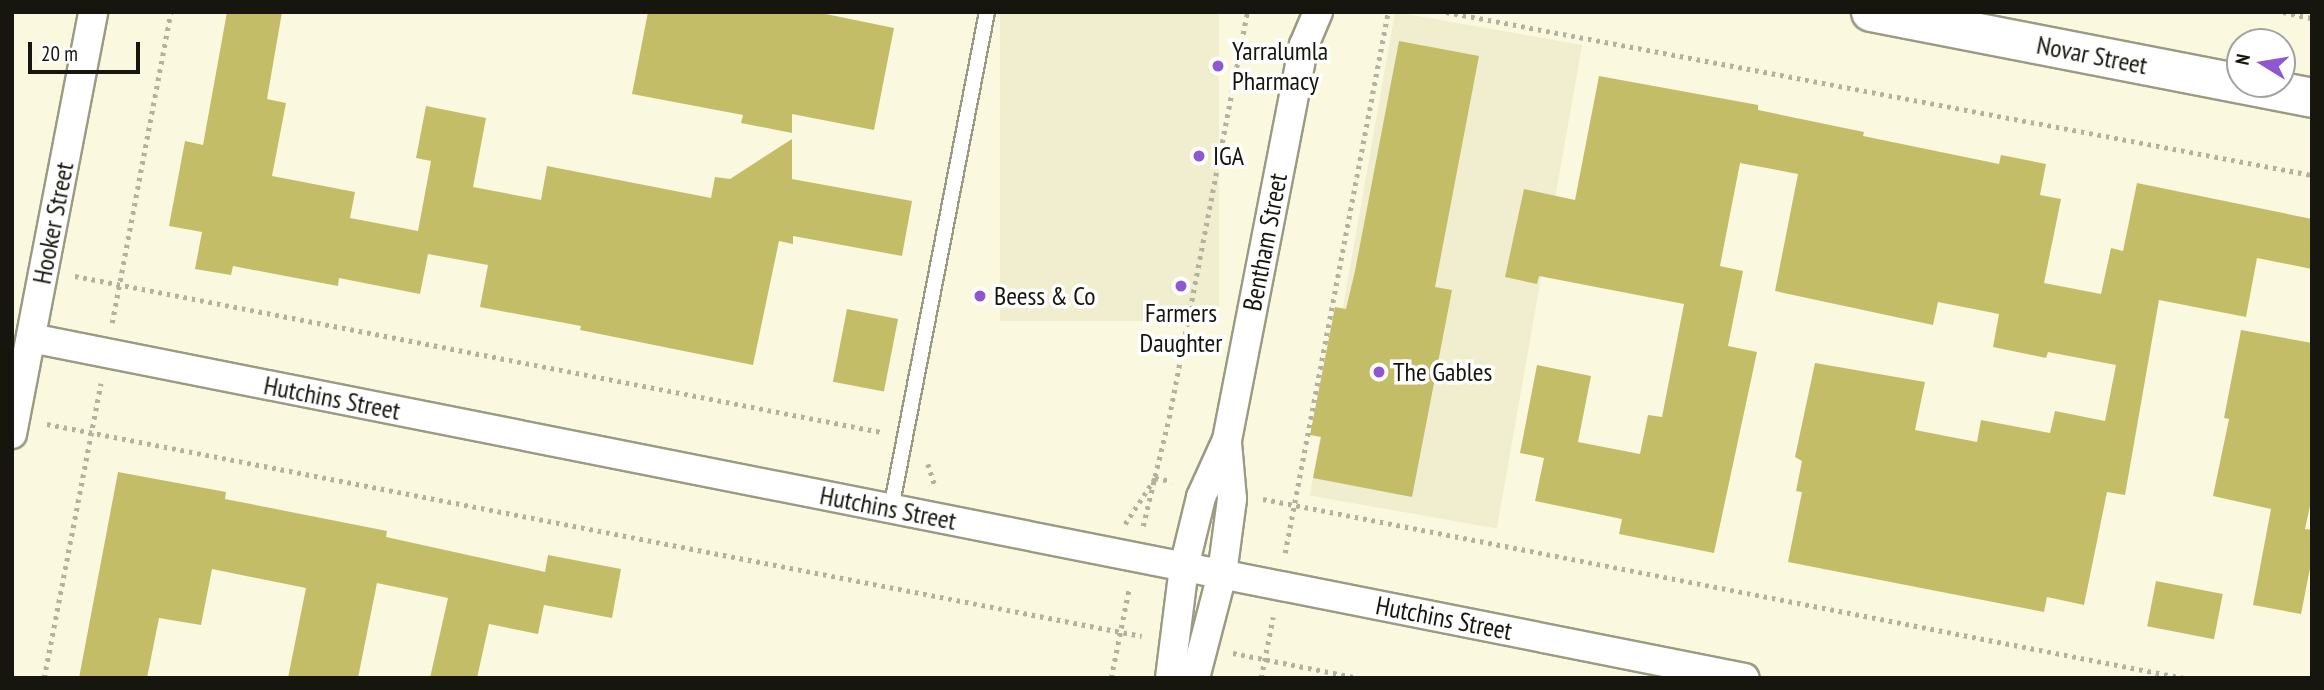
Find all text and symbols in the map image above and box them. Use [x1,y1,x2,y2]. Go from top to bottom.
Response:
scale bar [32,28,144,72]
north arrow [2226,28,2296,98]
street label: Novar Street [2034,29,2150,81]
place label: Yarralumla Pharmacy [1232,35,1328,96]
text: 20 m [41,40,78,67]
text: N [2230,52,2255,67]
marker: Yarralumla Pharmacy [1210,58,1226,74]
place label: IGA [1213,140,1244,172]
marker: IGA [1191,148,1207,164]
street label: Hooker Street [26,159,80,287]
street label: Bentham Street [1236,170,1294,314]
marker: Farmers Daughter [1173,278,1189,294]
place label: Beess & Co [994,280,1096,312]
marker: Beess & Co [972,288,988,304]
place label: Farmers Daughter [1140,297,1222,358]
place label: The Gables [1393,356,1492,388]
marker: The Gables [1371,364,1387,380]
street label: Hutchins Street [261,370,403,426]
street label: Hutchins Street [817,480,959,536]
street label: Hutchins Street [1373,590,1515,646]

